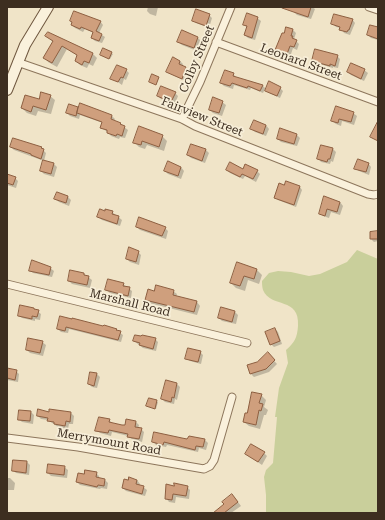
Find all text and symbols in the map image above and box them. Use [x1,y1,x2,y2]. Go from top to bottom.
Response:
street label: Colby Street [176,23,218,95]
street label: Leonard Street [258,41,344,83]
street label: Fairview Street [159,94,245,140]
street label: Marshall Road [88,286,172,320]
street label: Merrymount Road [56,426,162,458]

